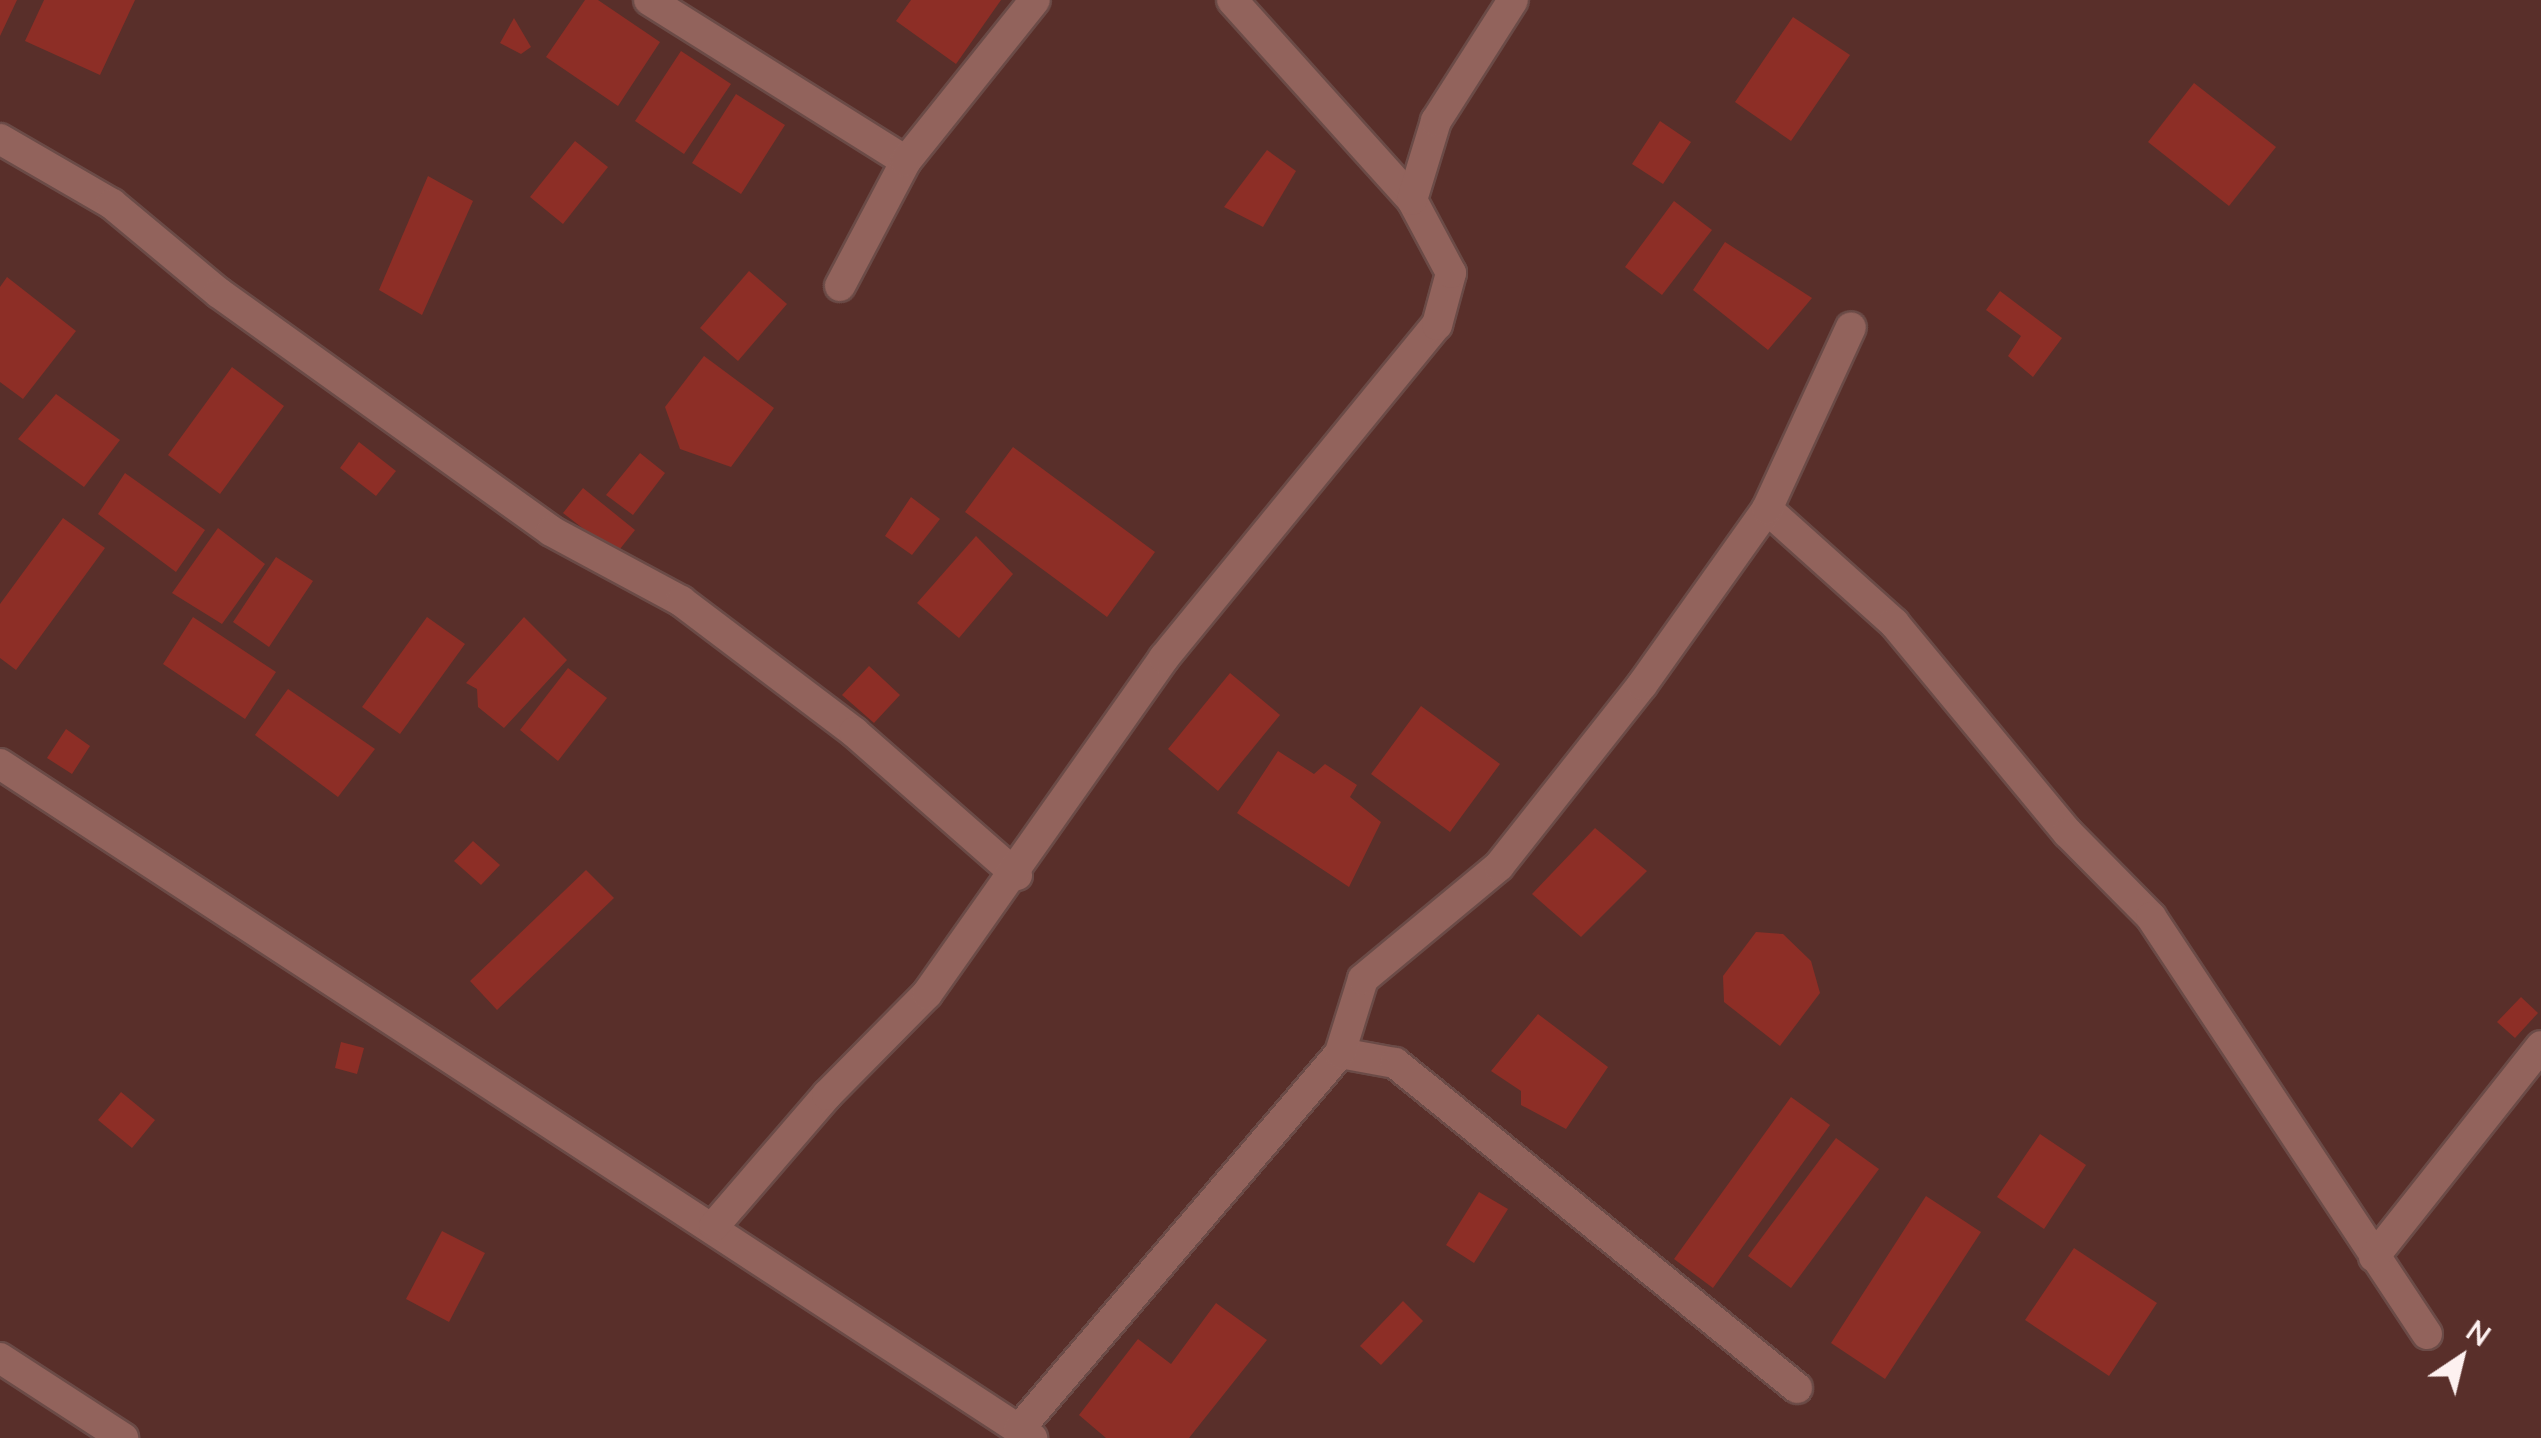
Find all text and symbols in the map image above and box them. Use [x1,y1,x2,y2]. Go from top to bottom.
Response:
north arrow [2411,1308,2511,1408]
text: N [2460,1313,2497,1353]

